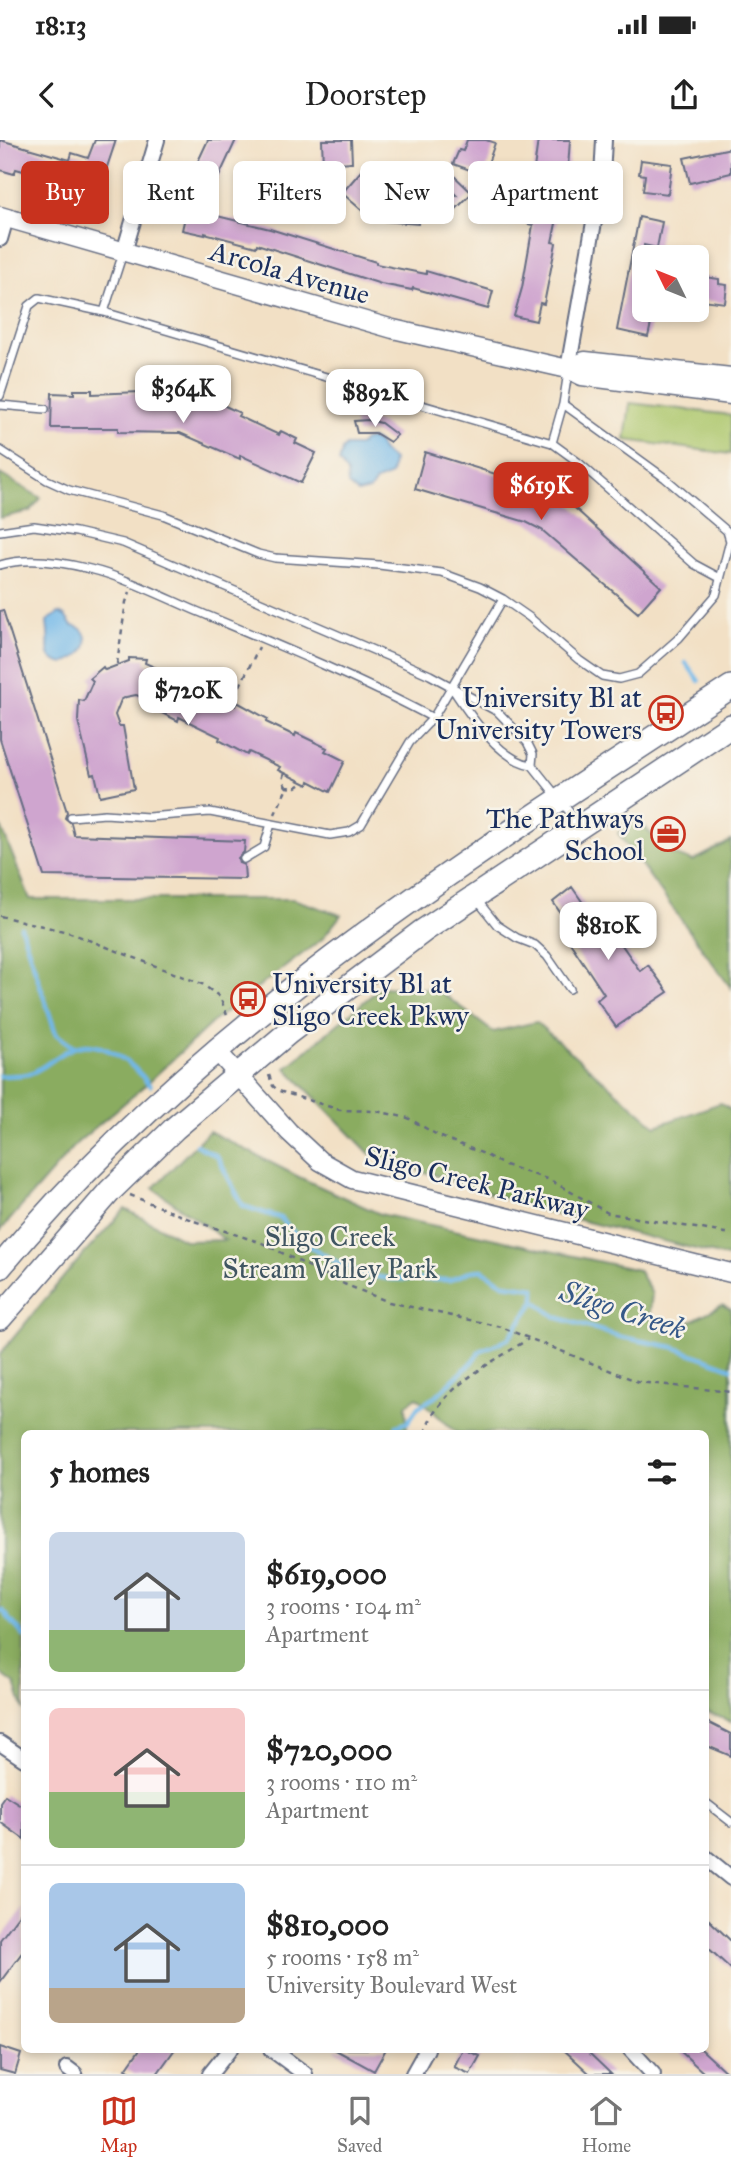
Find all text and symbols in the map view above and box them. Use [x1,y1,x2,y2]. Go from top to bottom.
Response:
text: 18:13 [35,9,86,41]
text: Doorstep [304,75,427,114]
icon: back [28,76,66,114]
icon: share [665,76,703,114]
chip: Buy [21,161,109,224]
chip: Rent [123,161,219,224]
chip: Filters [233,161,346,224]
chip: New [360,161,454,224]
chip: Apartment [468,161,623,224]
street label: Arcola Avenue [205,233,374,312]
north arrow [632,245,709,322]
map controls [632,245,709,322]
pin: $364K [134,366,232,425]
pin: $892K [326,370,424,429]
text: $364K [151,374,215,402]
text: $892K [342,378,408,406]
pin: $619K [492,462,590,522]
text: $619K [509,471,573,499]
pin: $720K [139,668,237,727]
text: $720K [154,676,222,704]
place label: University Bl at University Towers [434,680,642,747]
bus stop icon: University Bl at University Towers [647,694,685,732]
place label: The Pathways School [486,801,644,868]
office icon: The Pathways School [649,815,687,853]
pin: $810K [559,902,657,962]
text: $810K [576,911,640,939]
place label: University Bl at Sligo Creek Pkwy [272,966,470,1033]
bus stop icon: University Bl at Sligo Creek Pkwy [229,980,267,1018]
street label: Sligo Creek Parkway [361,1138,594,1227]
park label: Sligo Creek Stream Valley Park [223,1219,437,1286]
water label: Sligo Creek [555,1272,690,1347]
icon: filters [643,1453,681,1491]
text: 5 homes [49,1454,150,1490]
text: $619,000 [266,1556,387,1592]
icon: home [105,1560,189,1644]
text: 3 rooms · 104 m² [266,1592,421,1620]
text: Apartment [266,1620,369,1648]
text: $720,000 [266,1732,392,1768]
icon: home [105,1736,189,1820]
text: 3 rooms · 110 m² [266,1768,417,1796]
text: Apartment [266,1796,369,1824]
text: $810,000 [266,1907,389,1943]
icon: home [105,1911,189,1995]
text: 5 rooms · 158 m² [266,1943,419,1971]
text: University Boulevard West [266,1971,517,1999]
tab: Map [100,2092,138,2157]
tab: Saved [337,2092,382,2157]
tab: Home [582,2092,631,2157]

